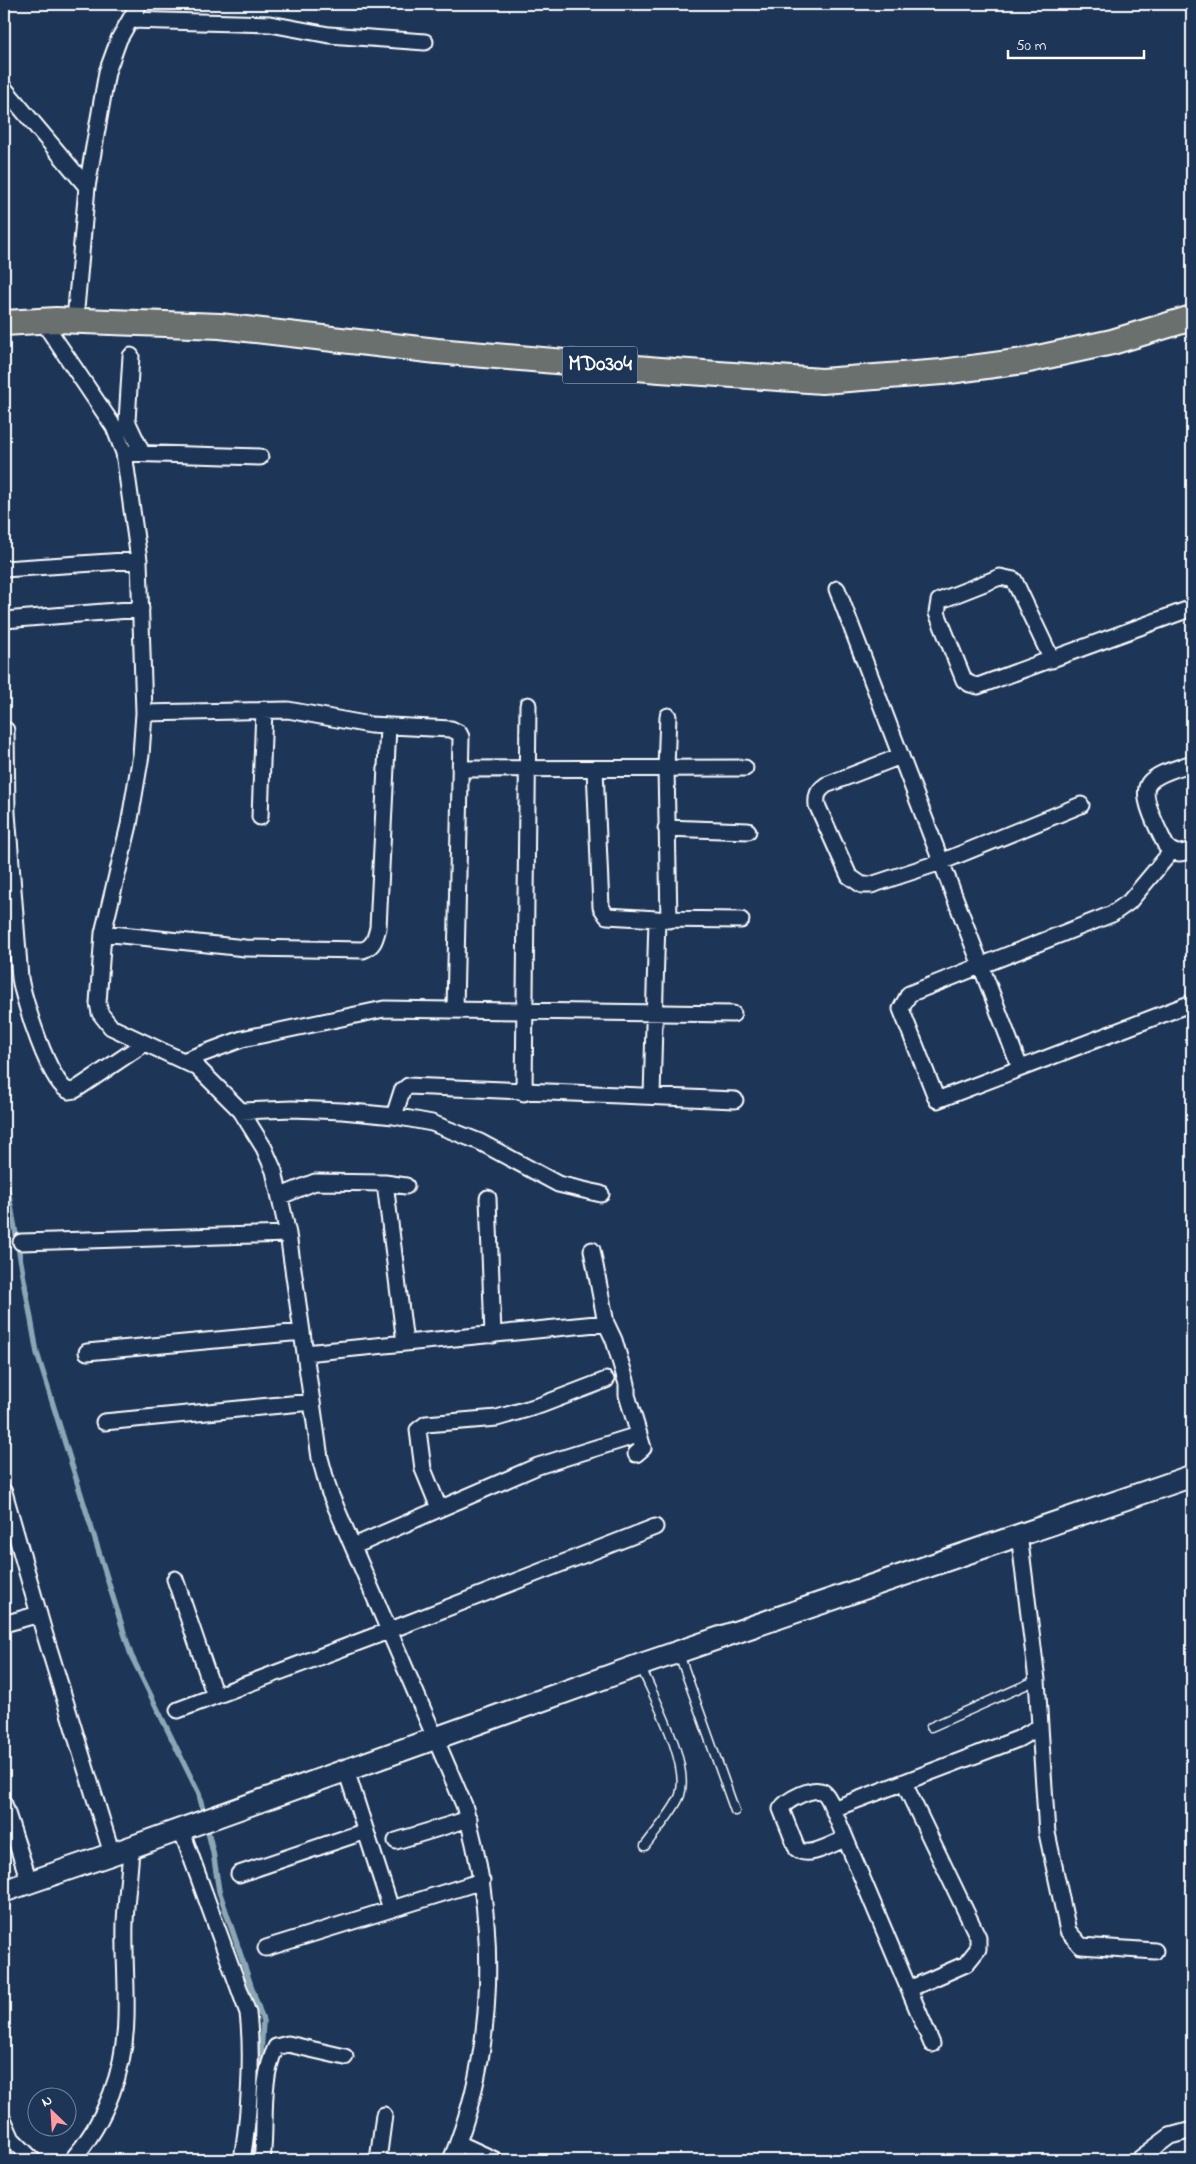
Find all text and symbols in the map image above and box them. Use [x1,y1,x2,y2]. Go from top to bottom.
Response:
scale bar [1008,28,1145,60]
text: 50 m [1016,35,1047,57]
road number: MD0304 [562,346,638,384]
north arrow [28,2086,78,2136]
text: N [38,2090,56,2113]

